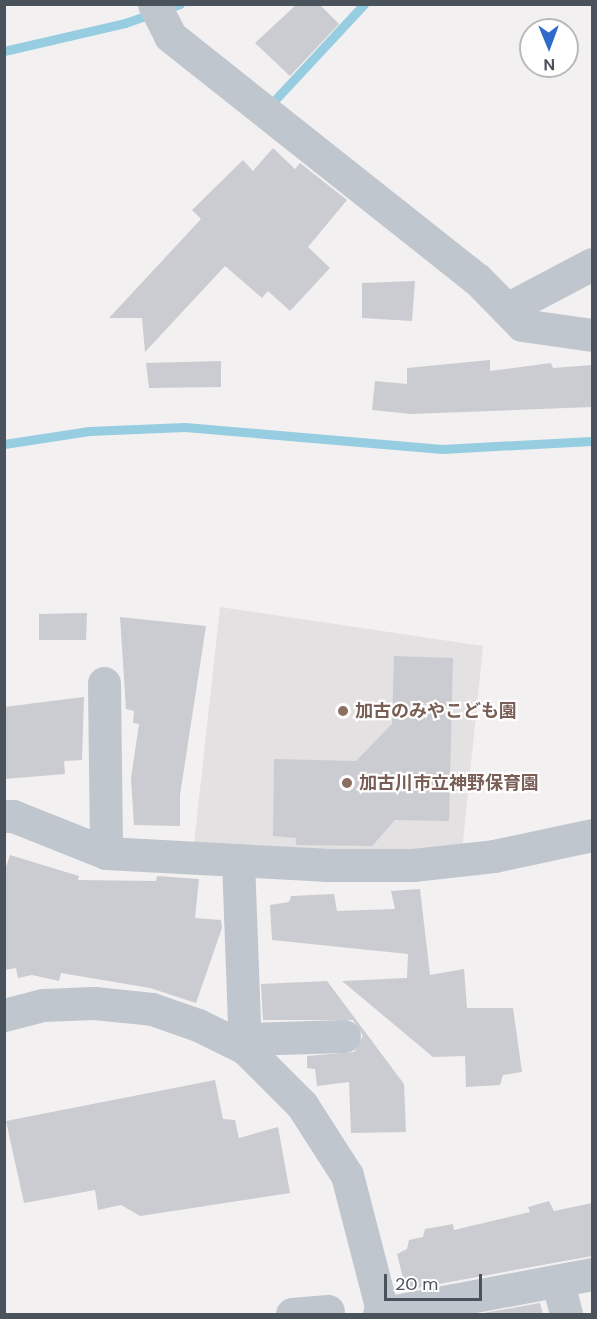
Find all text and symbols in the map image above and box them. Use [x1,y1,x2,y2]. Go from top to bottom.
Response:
north arrow [519,18,579,78]
text: N [543,54,555,75]
place label: 加古のみやこども園 [355,700,517,722]
marker: 加古のみやこども園 [336,704,350,718]
place label: 加古川市立神野保育園 [359,772,539,794]
marker: 加古川市立神野保育園 [340,776,354,790]
scale bar [387,1262,484,1300]
text: 20 m [395,1272,438,1296]

